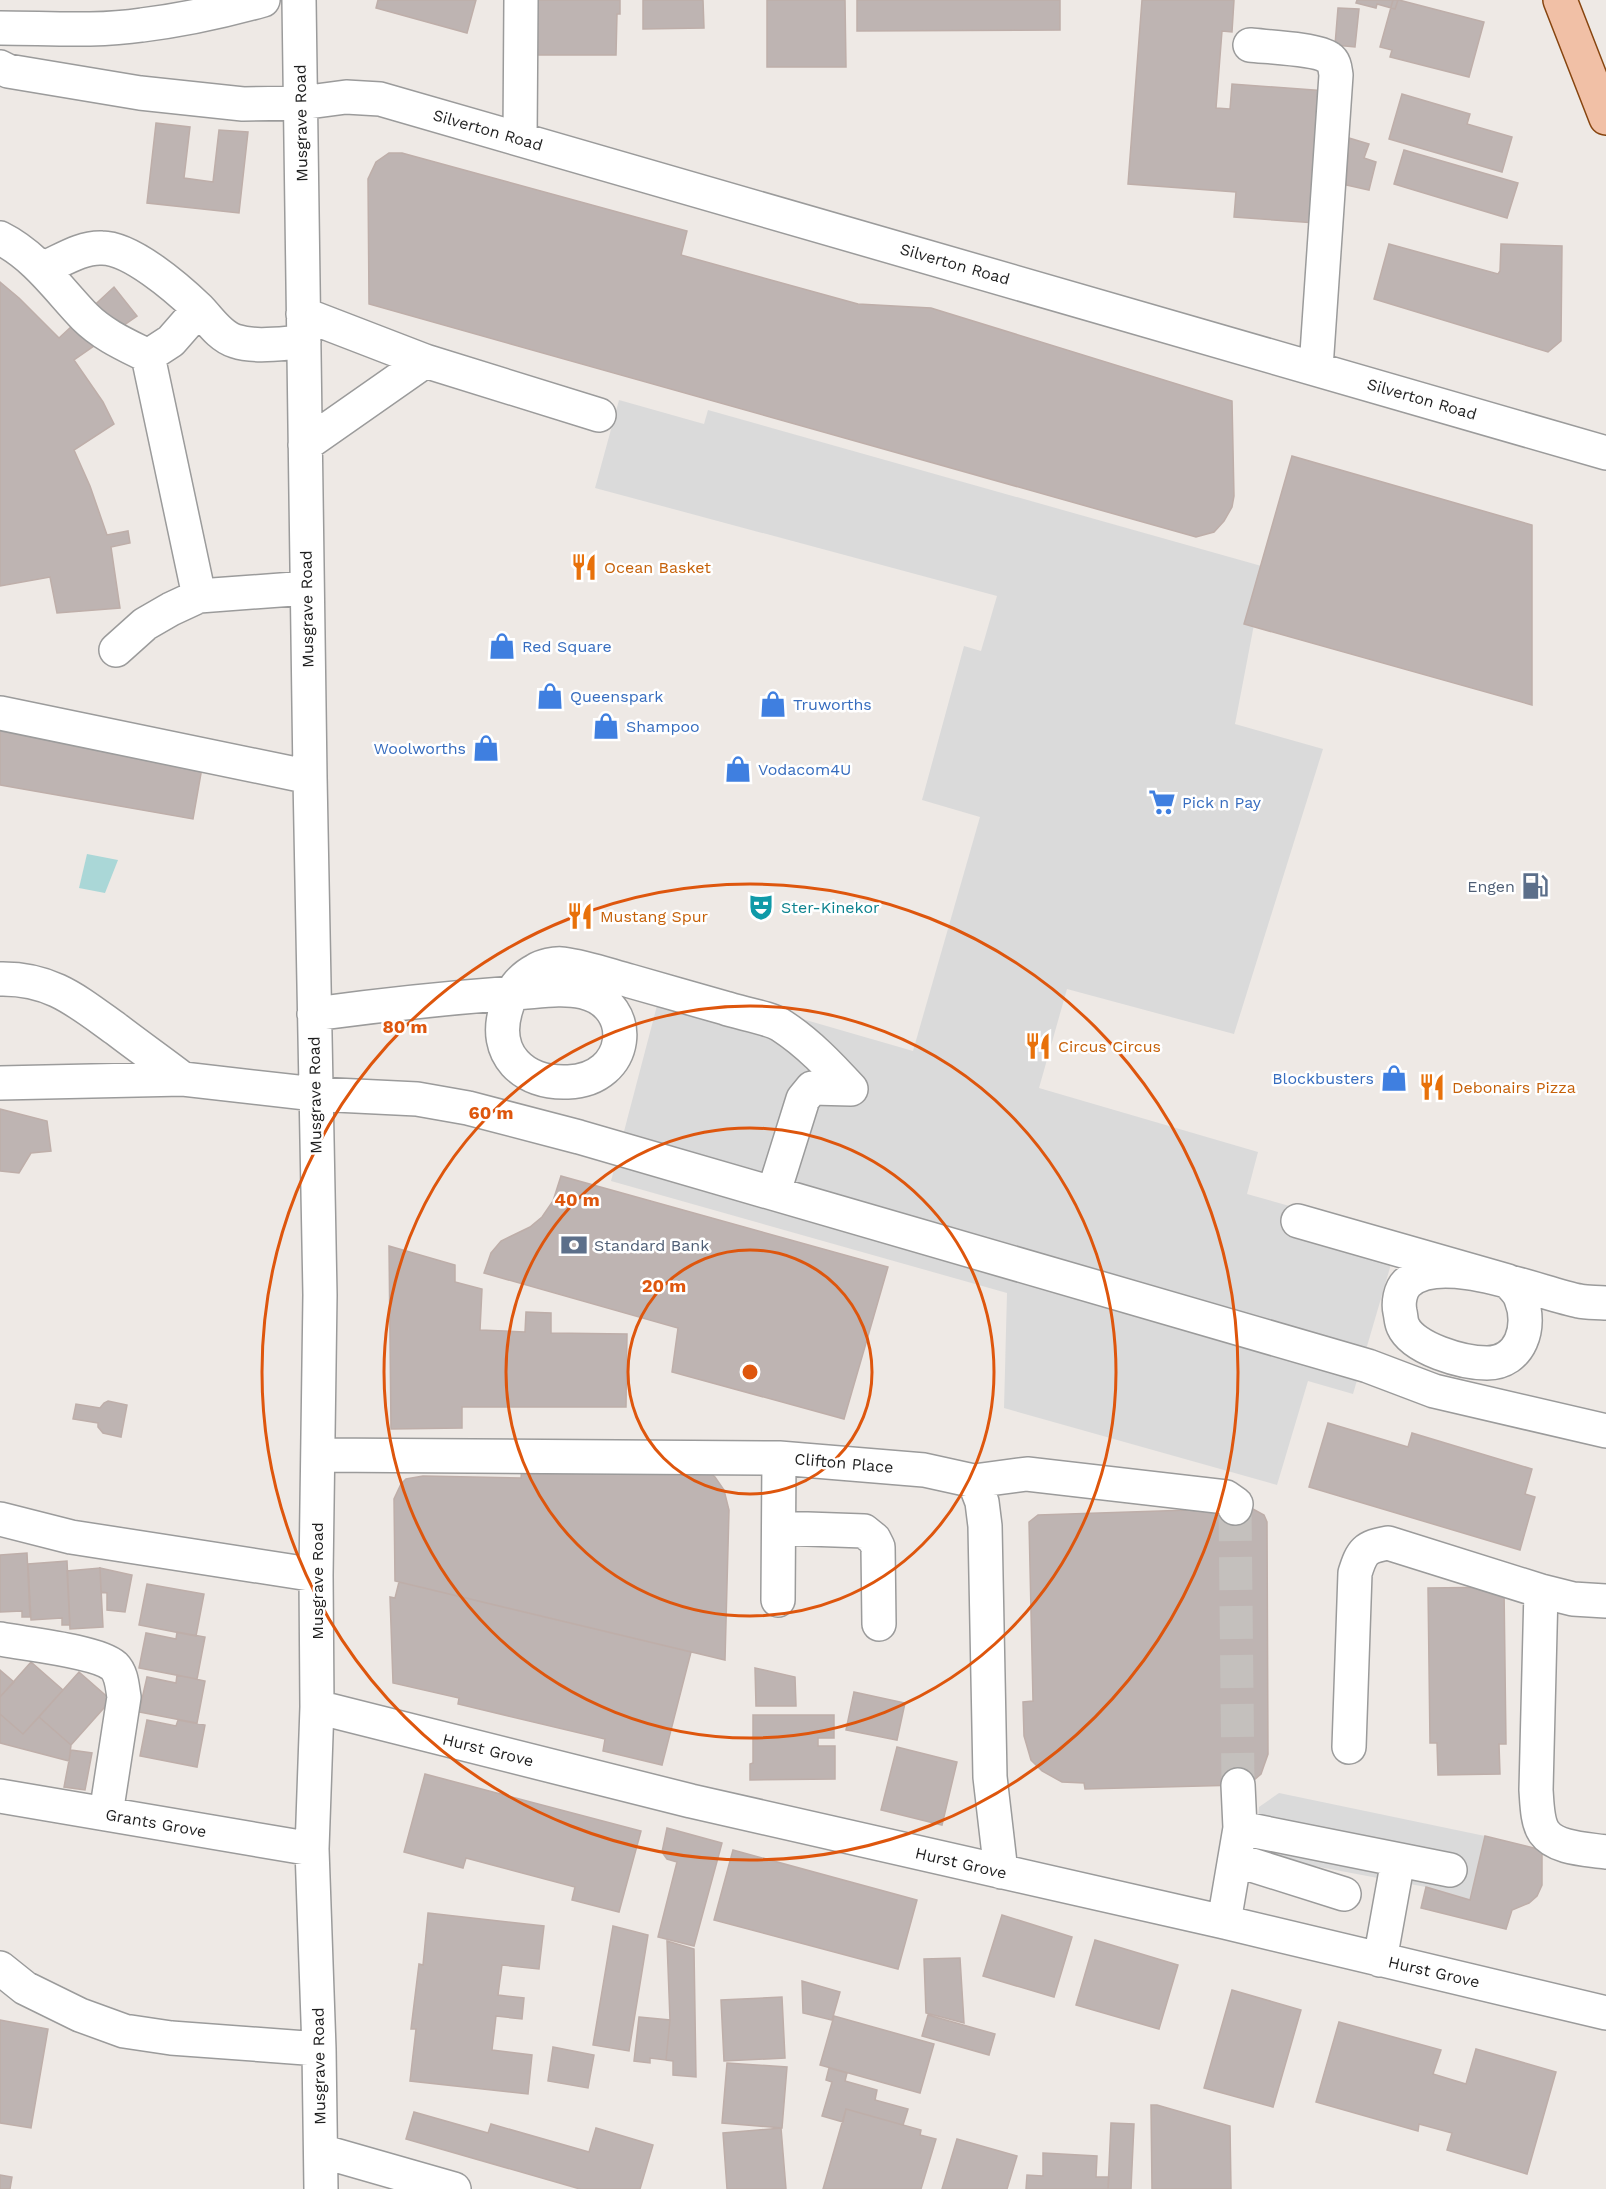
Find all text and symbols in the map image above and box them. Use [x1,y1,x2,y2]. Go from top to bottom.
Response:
street label: Musgrave Road [290,64,312,182]
street label: Silverton Road [431,105,545,155]
street label: Silverton Road [898,239,1012,289]
street label: Silverton Road [1365,374,1479,424]
street label: Musgrave Road [296,550,318,668]
restaurant icon: Ocean Basket [569,552,599,582]
place label: Ocean Basket [604,558,711,577]
shop icon: Red Square [487,631,517,661]
place label: Red Square [522,637,612,656]
shop icon: Queenspark [535,681,565,711]
place label: Queenspark [570,687,663,706]
shop icon: Truworths [758,689,788,719]
place label: Truworths [793,695,872,714]
shop icon: Shampoo [591,711,621,741]
place label: Shampoo [626,717,700,736]
shop icon: Woolworths [471,733,501,763]
place label: Woolworths [374,739,466,758]
shop icon: Vodacom4U [723,754,753,784]
place label: Vodacom4U [758,760,851,779]
supermarket icon: Pick n Pay [1147,787,1177,817]
place label: Pick n Pay [1182,793,1262,812]
fuel station icon: Engen [1520,871,1550,901]
place label: Engen [1467,877,1515,896]
theatre icon: Ster-Kinekor [746,892,776,922]
place label: Ster-Kinekor [781,898,880,917]
restaurant icon: Mustang Spur [565,901,595,931]
place label: Mustang Spur [600,907,709,926]
text: 80 m [383,1016,427,1037]
restaurant icon: Circus Circus [1023,1031,1053,1061]
street label: Musgrave Road [304,1036,326,1154]
place label: Circus Circus [1058,1037,1161,1056]
shop icon: Blockbusters [1379,1063,1409,1093]
place label: Blockbusters [1272,1069,1374,1088]
restaurant icon: Debonairs Pizza [1417,1072,1447,1102]
place label: Debonairs Pizza [1452,1078,1576,1097]
text: 60 m [469,1102,513,1123]
text: 40 m [554,1189,600,1210]
bank icon: Standard Bank [559,1230,589,1260]
place label: Standard Bank [594,1236,709,1255]
text: 20 m [642,1275,686,1296]
centre of rings [740,1362,760,1382]
street label: Clifton Place [794,1449,894,1477]
street label: Musgrave Road [308,1522,327,1640]
street label: Hurst Grove [440,1729,536,1771]
street label: Grants Grove [104,1805,208,1841]
street label: Hurst Grove [913,1843,1009,1883]
street label: Hurst Grove [1386,1952,1482,1992]
street label: Musgrave Road [308,2007,330,2125]

